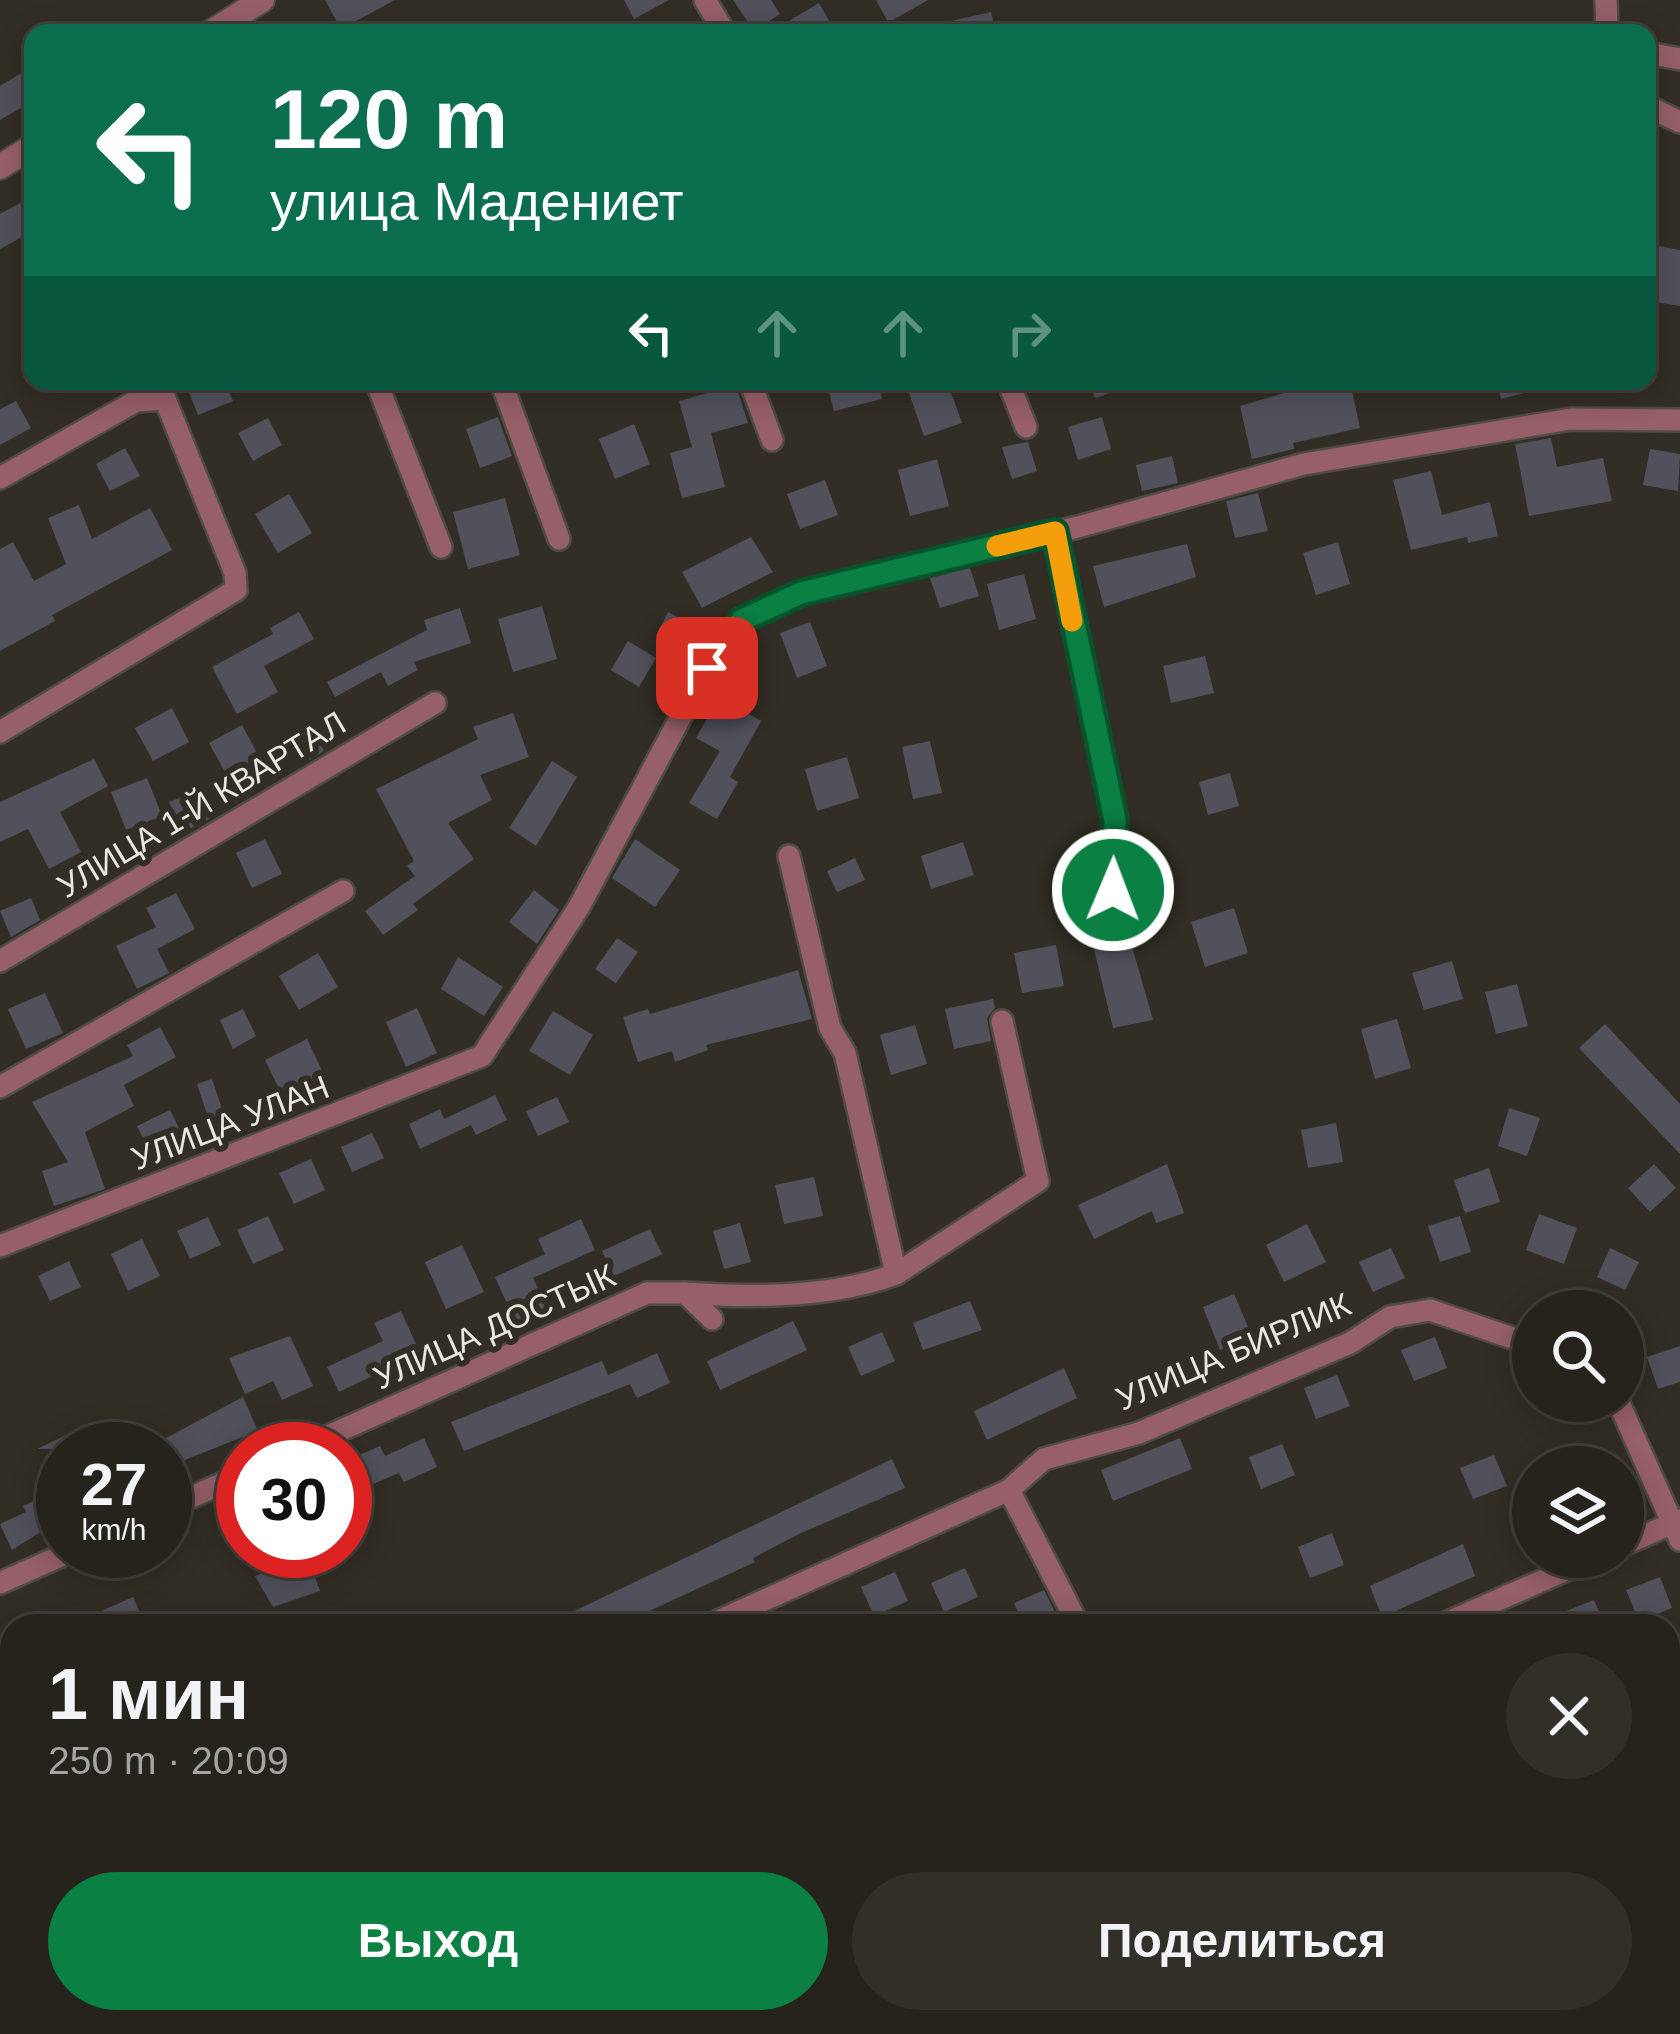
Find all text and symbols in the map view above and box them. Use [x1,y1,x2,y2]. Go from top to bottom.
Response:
icon: left [72,72,228,228]
text: 120 m [270,72,508,166]
text: улица Мадениет [270,171,684,231]
icon: left [618,300,684,366]
icon: ahead [744,300,810,366]
icon: ahead [870,300,936,366]
icon: right [996,300,1062,366]
pin [656,617,758,719]
icon: arrive [674,635,740,701]
street label: УЛИЦА 1-Й КВАРТАЛ [51,704,352,905]
position arrow [1050,827,1176,953]
street label: УЛИЦА УЛАН [126,1068,334,1177]
street label: УЛИЦА ДОСТЫК [368,1256,621,1396]
street label: УЛИЦА БИРЛИК [1110,1285,1357,1418]
map controls [1512,1290,1644,1578]
button: search [1512,1290,1644,1422]
speed limit sign: 30 [216,1422,372,1578]
button: layers [1512,1446,1644,1578]
text: 27 [81,1451,147,1518]
text: km/h [81,1513,147,1546]
button: close [1506,1653,1632,1779]
text: 1 мин [48,1654,249,1734]
text: 250 m · 20:09 [48,1739,289,1782]
button: Выход [48,1872,828,2010]
button: Поделиться [852,1872,1632,2010]

